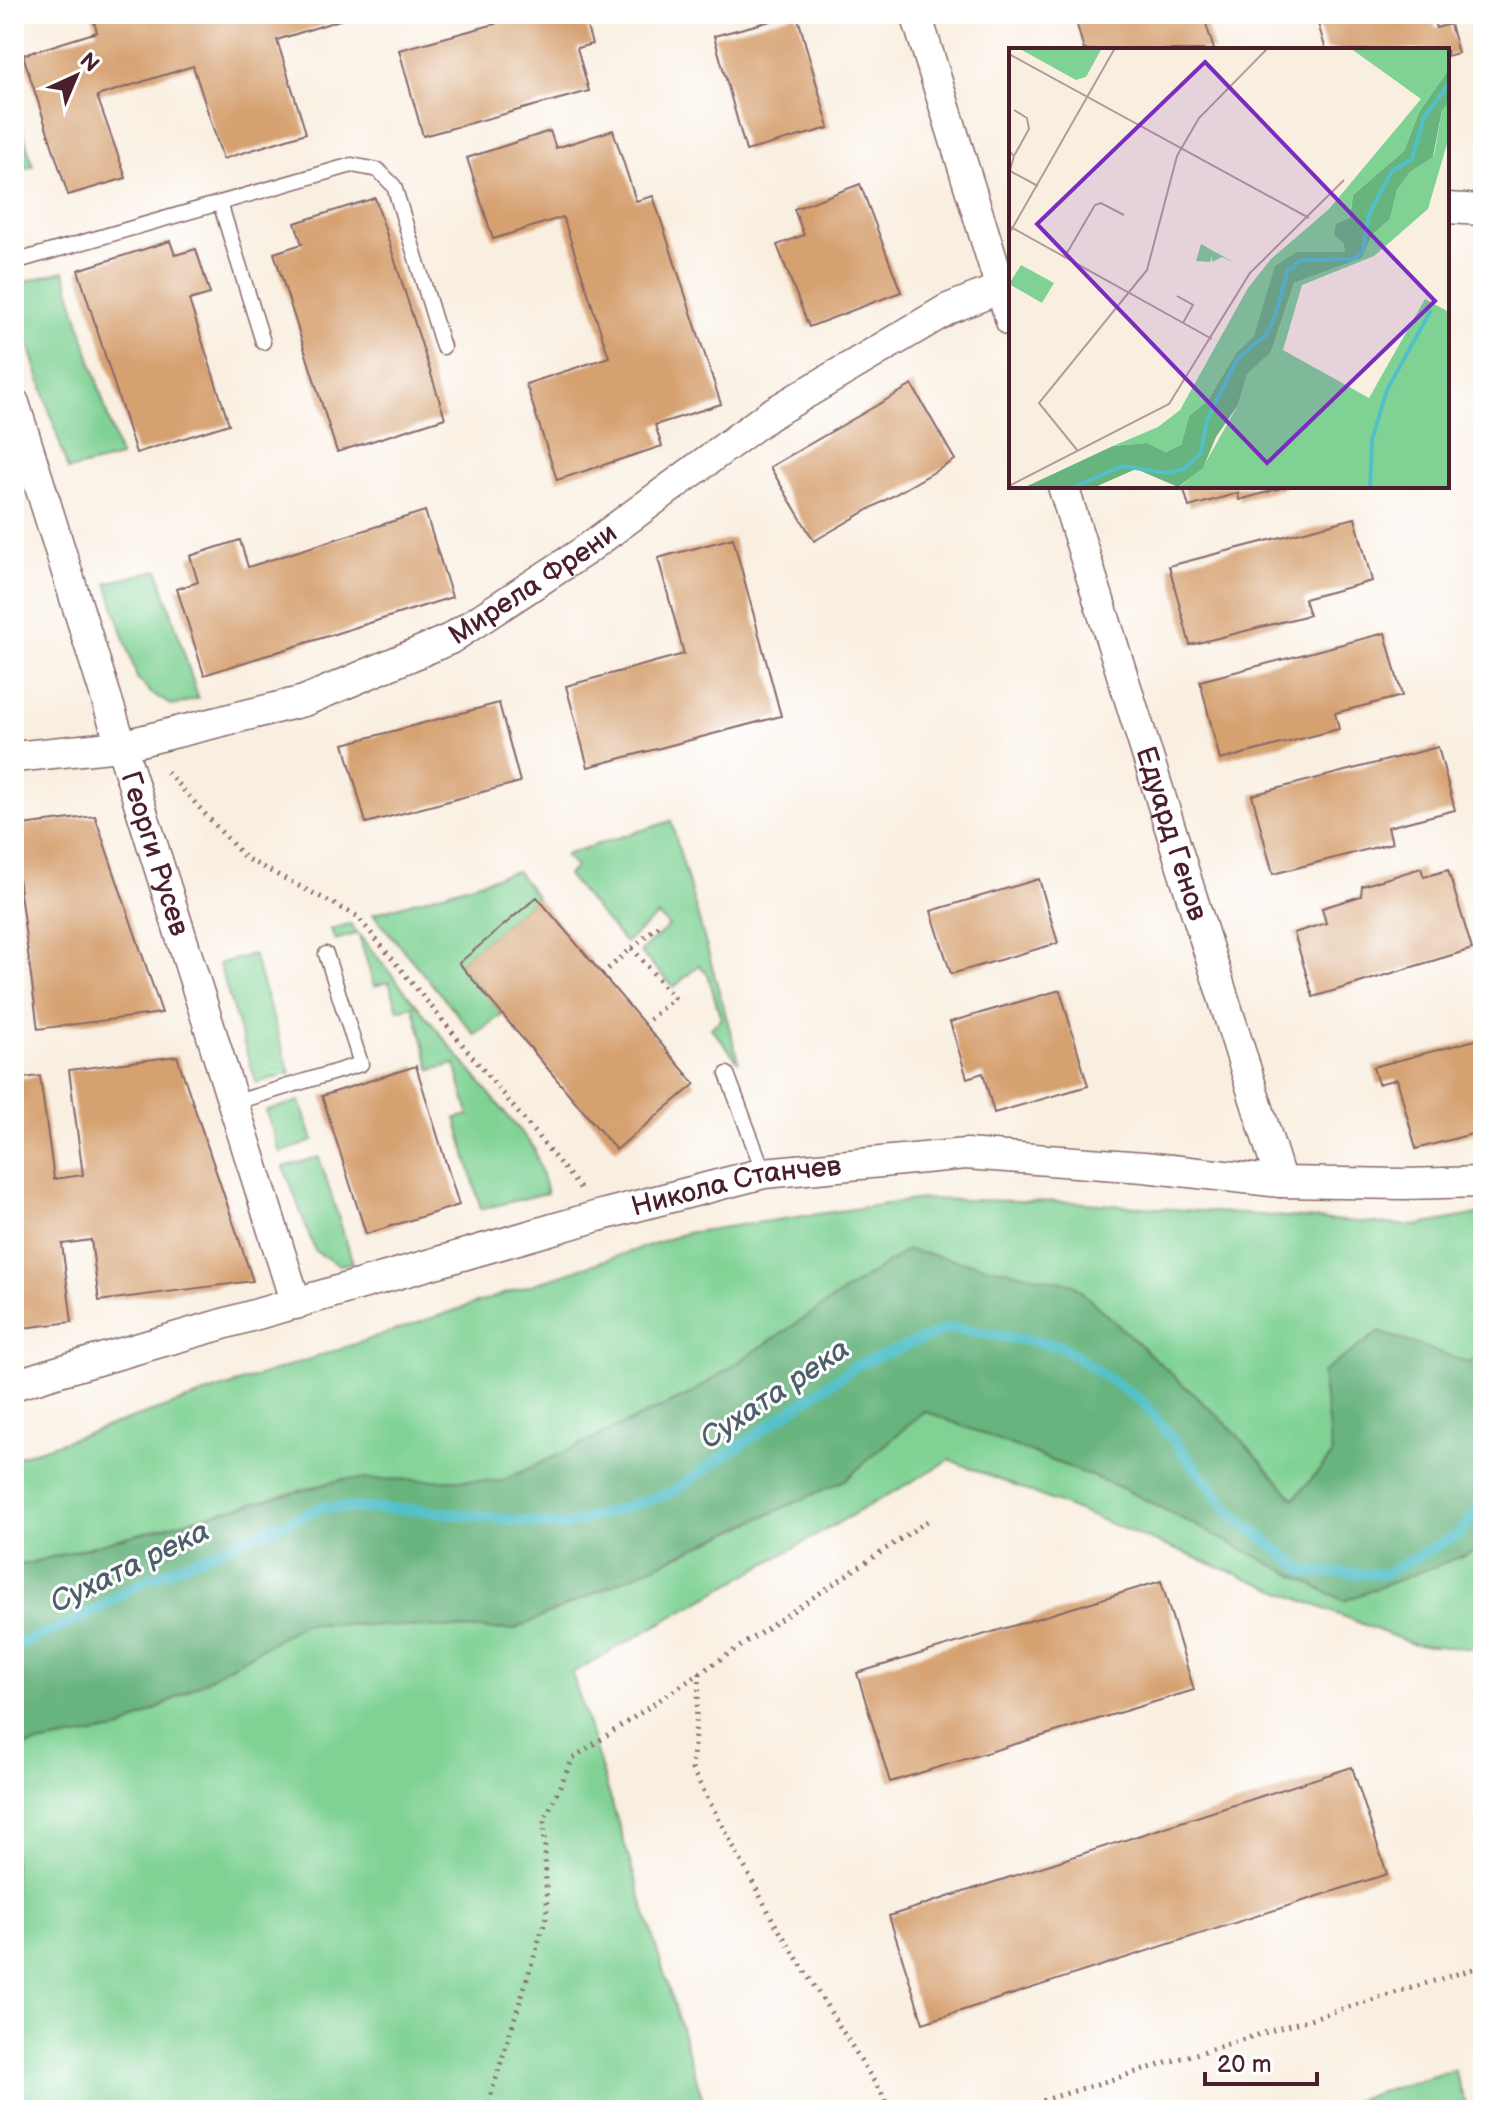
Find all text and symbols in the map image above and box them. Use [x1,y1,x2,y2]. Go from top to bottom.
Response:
north arrow [36,36,116,116]
text: N [74,47,104,78]
inset map [1009,48,1449,488]
street label: Мирела Френи [443,516,623,652]
street label: Едуард Генов [1129,742,1215,925]
street label: Георги Русев [114,767,196,940]
street label: Никола Станчев [628,1149,843,1223]
water label: Сухата река [693,1331,857,1457]
water label: Сухата река [45,1513,215,1621]
scale bar [1205,2036,1317,2086]
text: 20 m [1217,2050,1272,2079]

